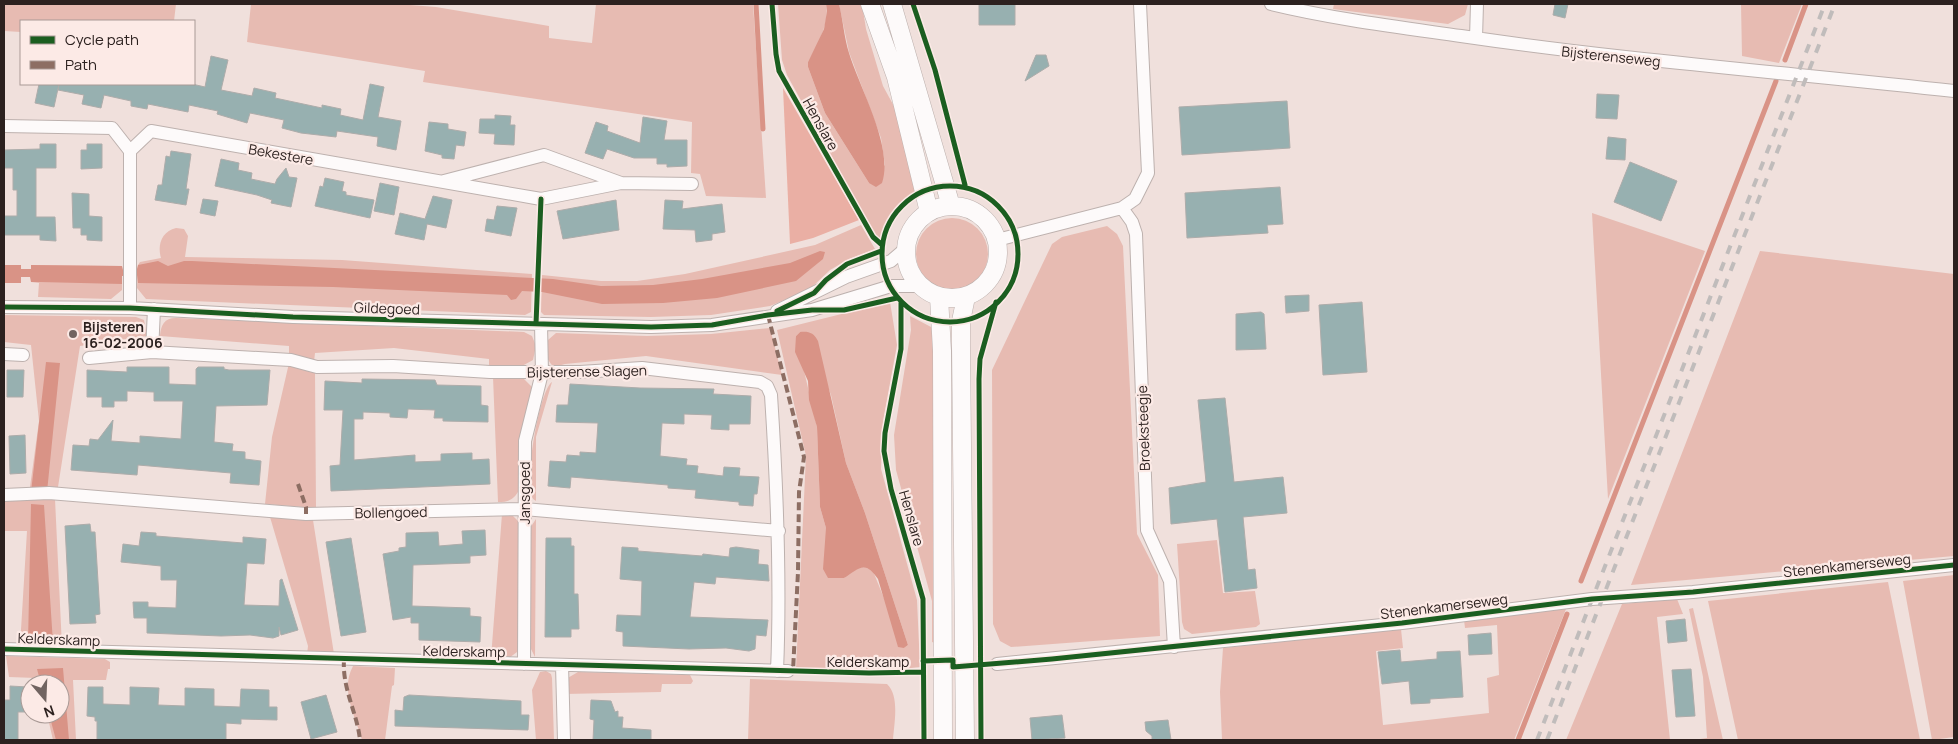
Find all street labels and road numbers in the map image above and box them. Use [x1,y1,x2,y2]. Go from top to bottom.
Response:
street label: Bijsterenseweg [1560,41,1662,71]
street label: Henslare [799,94,843,154]
street label: Bekestere [247,139,315,169]
street label: Gildegoed [354,297,420,319]
street label: Bijsterense Slagen [527,360,647,382]
street label: Broeksteegje [1132,385,1154,471]
street label: Jansgoed [515,462,534,524]
street label: Henslare [895,488,929,548]
street label: Bollengoed [354,502,428,522]
street label: Stenenkamerseweg [1782,549,1912,581]
street label: Stenenkamerseweg [1379,589,1509,623]
street label: Kelderskamp [17,628,101,650]
street label: Kelderskamp [422,641,506,661]
street label: Kelderskamp [827,652,909,671]

